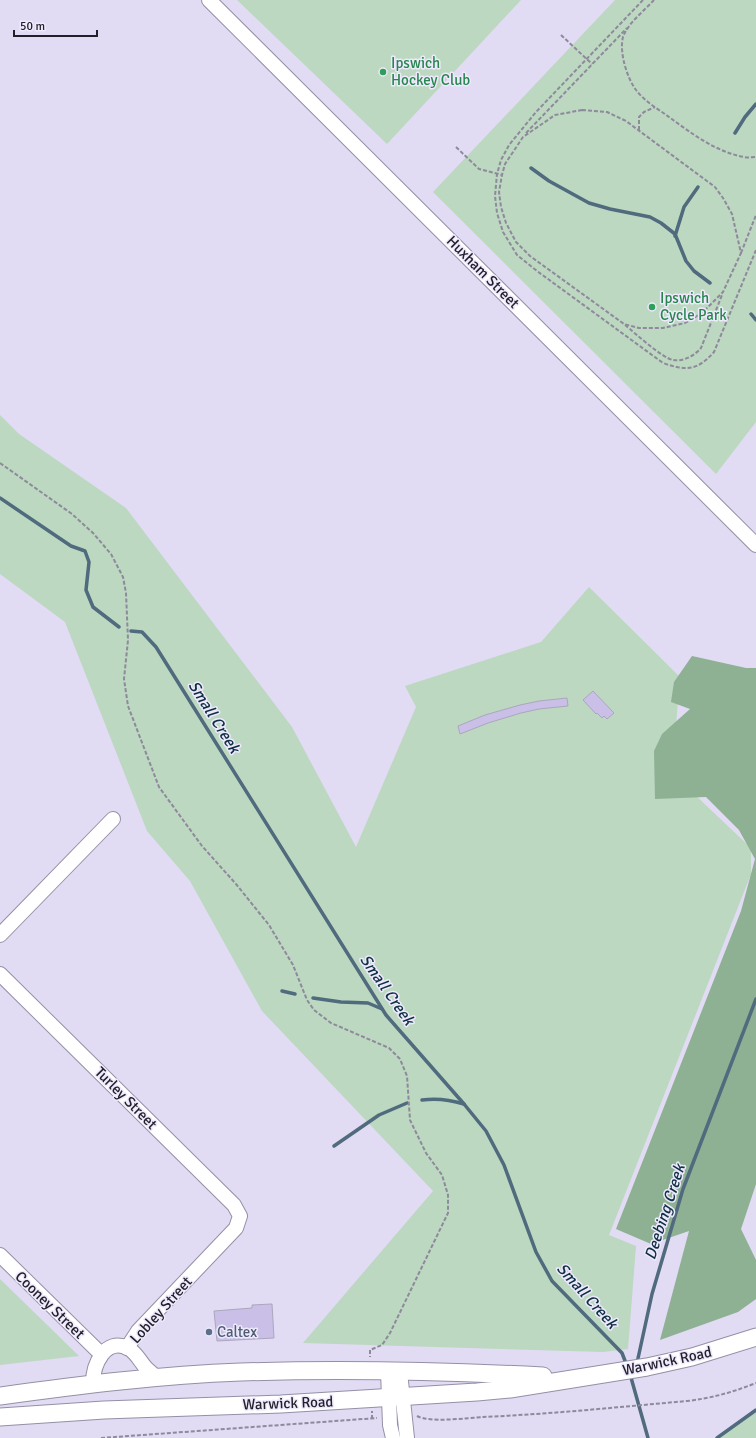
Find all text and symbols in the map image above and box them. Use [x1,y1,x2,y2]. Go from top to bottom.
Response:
scale bar [14,12,97,38]
text: 50 m [20,19,45,34]
place label: Ipswich Hockey Club [391,54,470,89]
marker: Ipswich Hockey Club [378,67,388,77]
street label: Huxham Street [443,232,523,312]
place label: Ipswich Cycle Park [660,289,727,324]
marker: Ipswich Cycle Park [647,302,657,312]
water label: Small Creek [184,677,245,759]
water label: Small Creek [355,951,420,1031]
street label: Turley Street [91,1063,161,1133]
water label: Deebing Creek [640,1160,690,1262]
water label: Small Creek [552,1259,623,1335]
street label: Cooney Street [12,1267,88,1343]
street label: Lobley Street [126,1273,196,1347]
place label: Caltex [217,1323,257,1341]
marker: Caltex [204,1327,214,1337]
street label: Warwick Road [621,1343,713,1379]
street label: Warwick Road [242,1392,334,1414]

